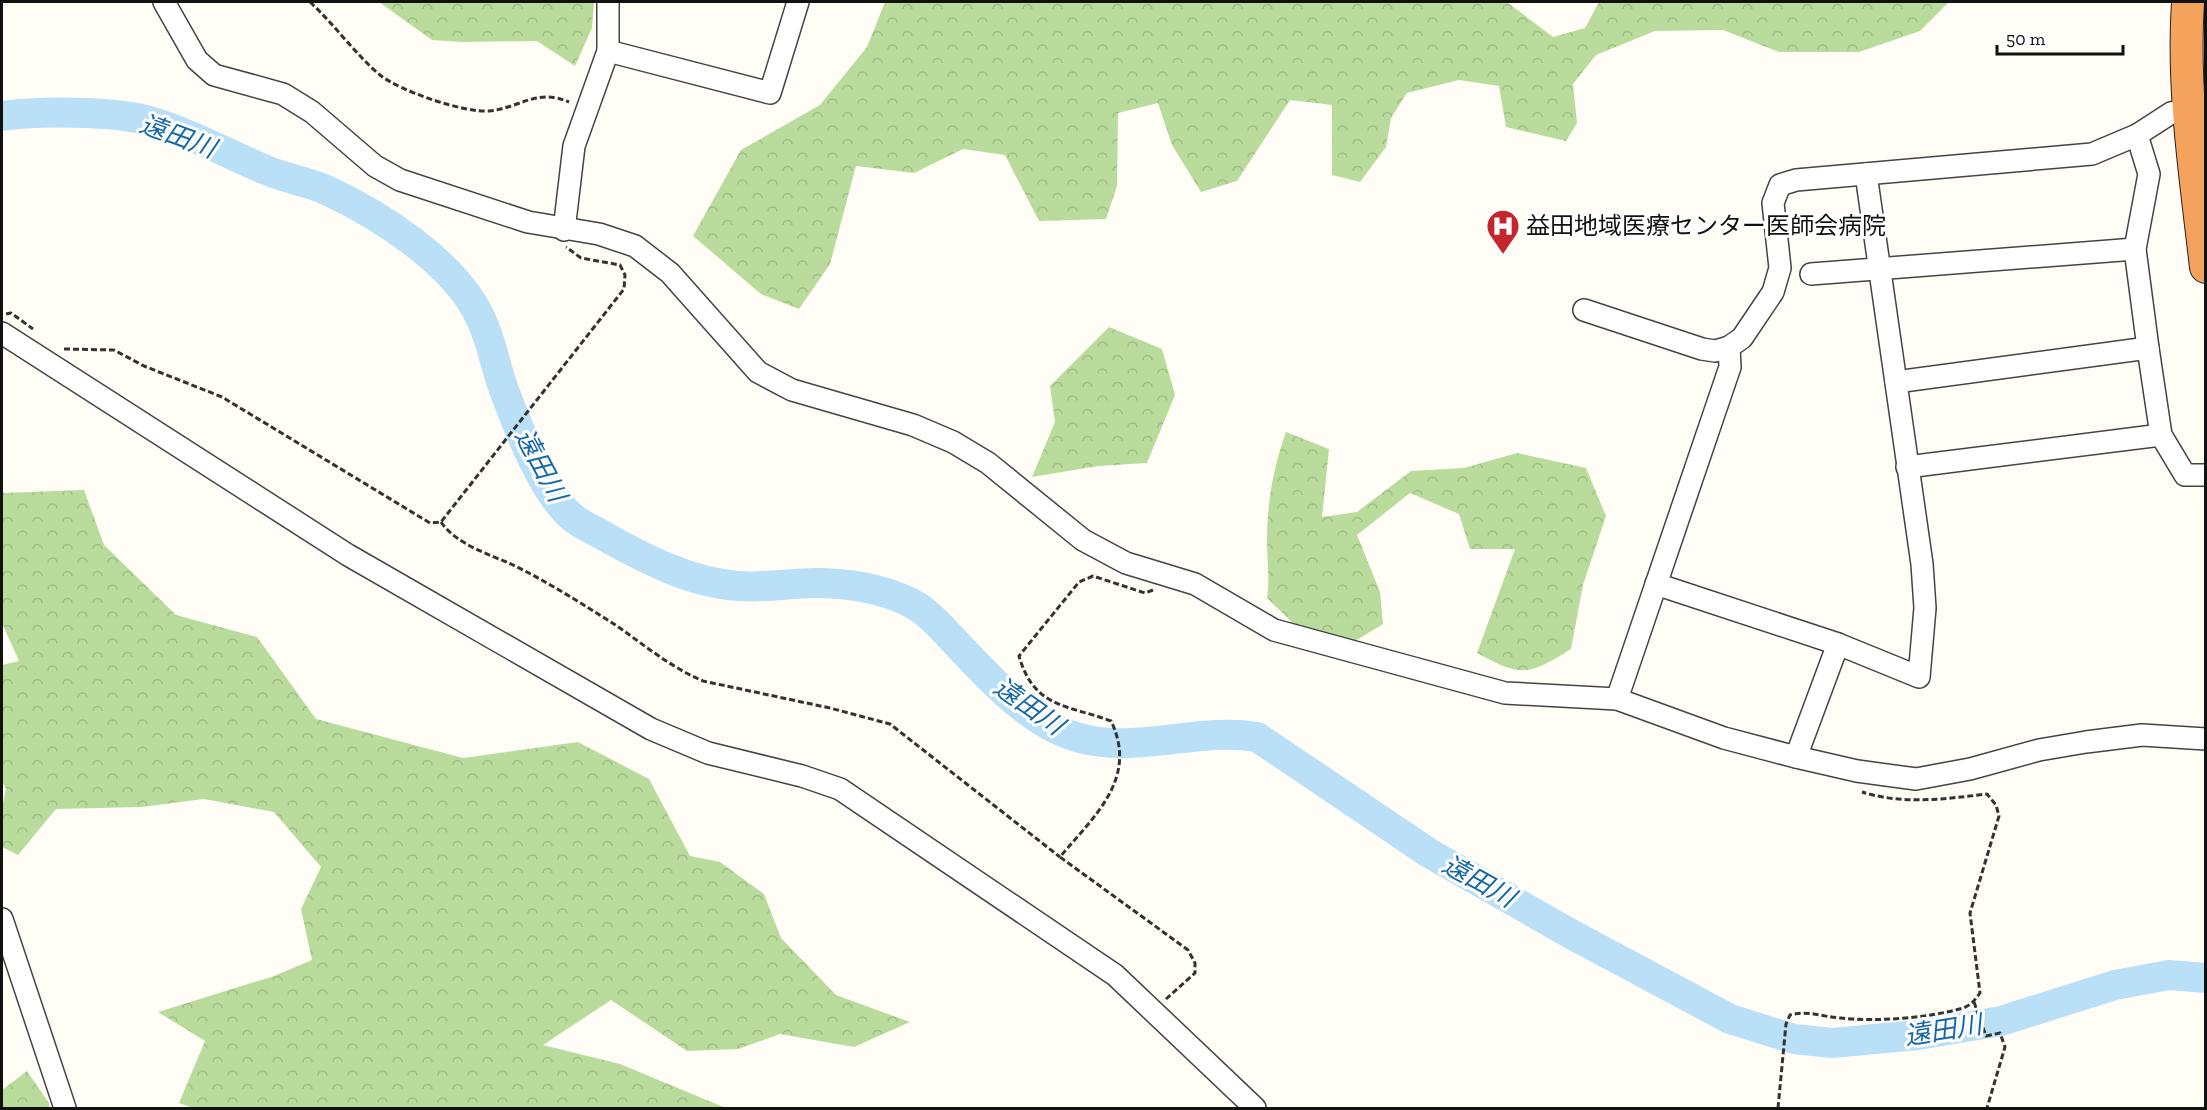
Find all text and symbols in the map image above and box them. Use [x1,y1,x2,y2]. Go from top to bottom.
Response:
scale bar [1997,18,2123,56]
text: 50 m [2006,28,2046,50]
water label: 遠田川 [136,108,223,165]
hospital icon: 益田地域医療センター医師会病院 [1485,208,1521,255]
place label: 益田地域医療センター医師会病院 [1526,211,1886,240]
water label: 遠田川 [509,423,575,510]
water label: 遠田川 [988,671,1073,743]
water label: 遠田川 [1437,848,1523,915]
water label: 遠田川 [1902,1008,1987,1052]

